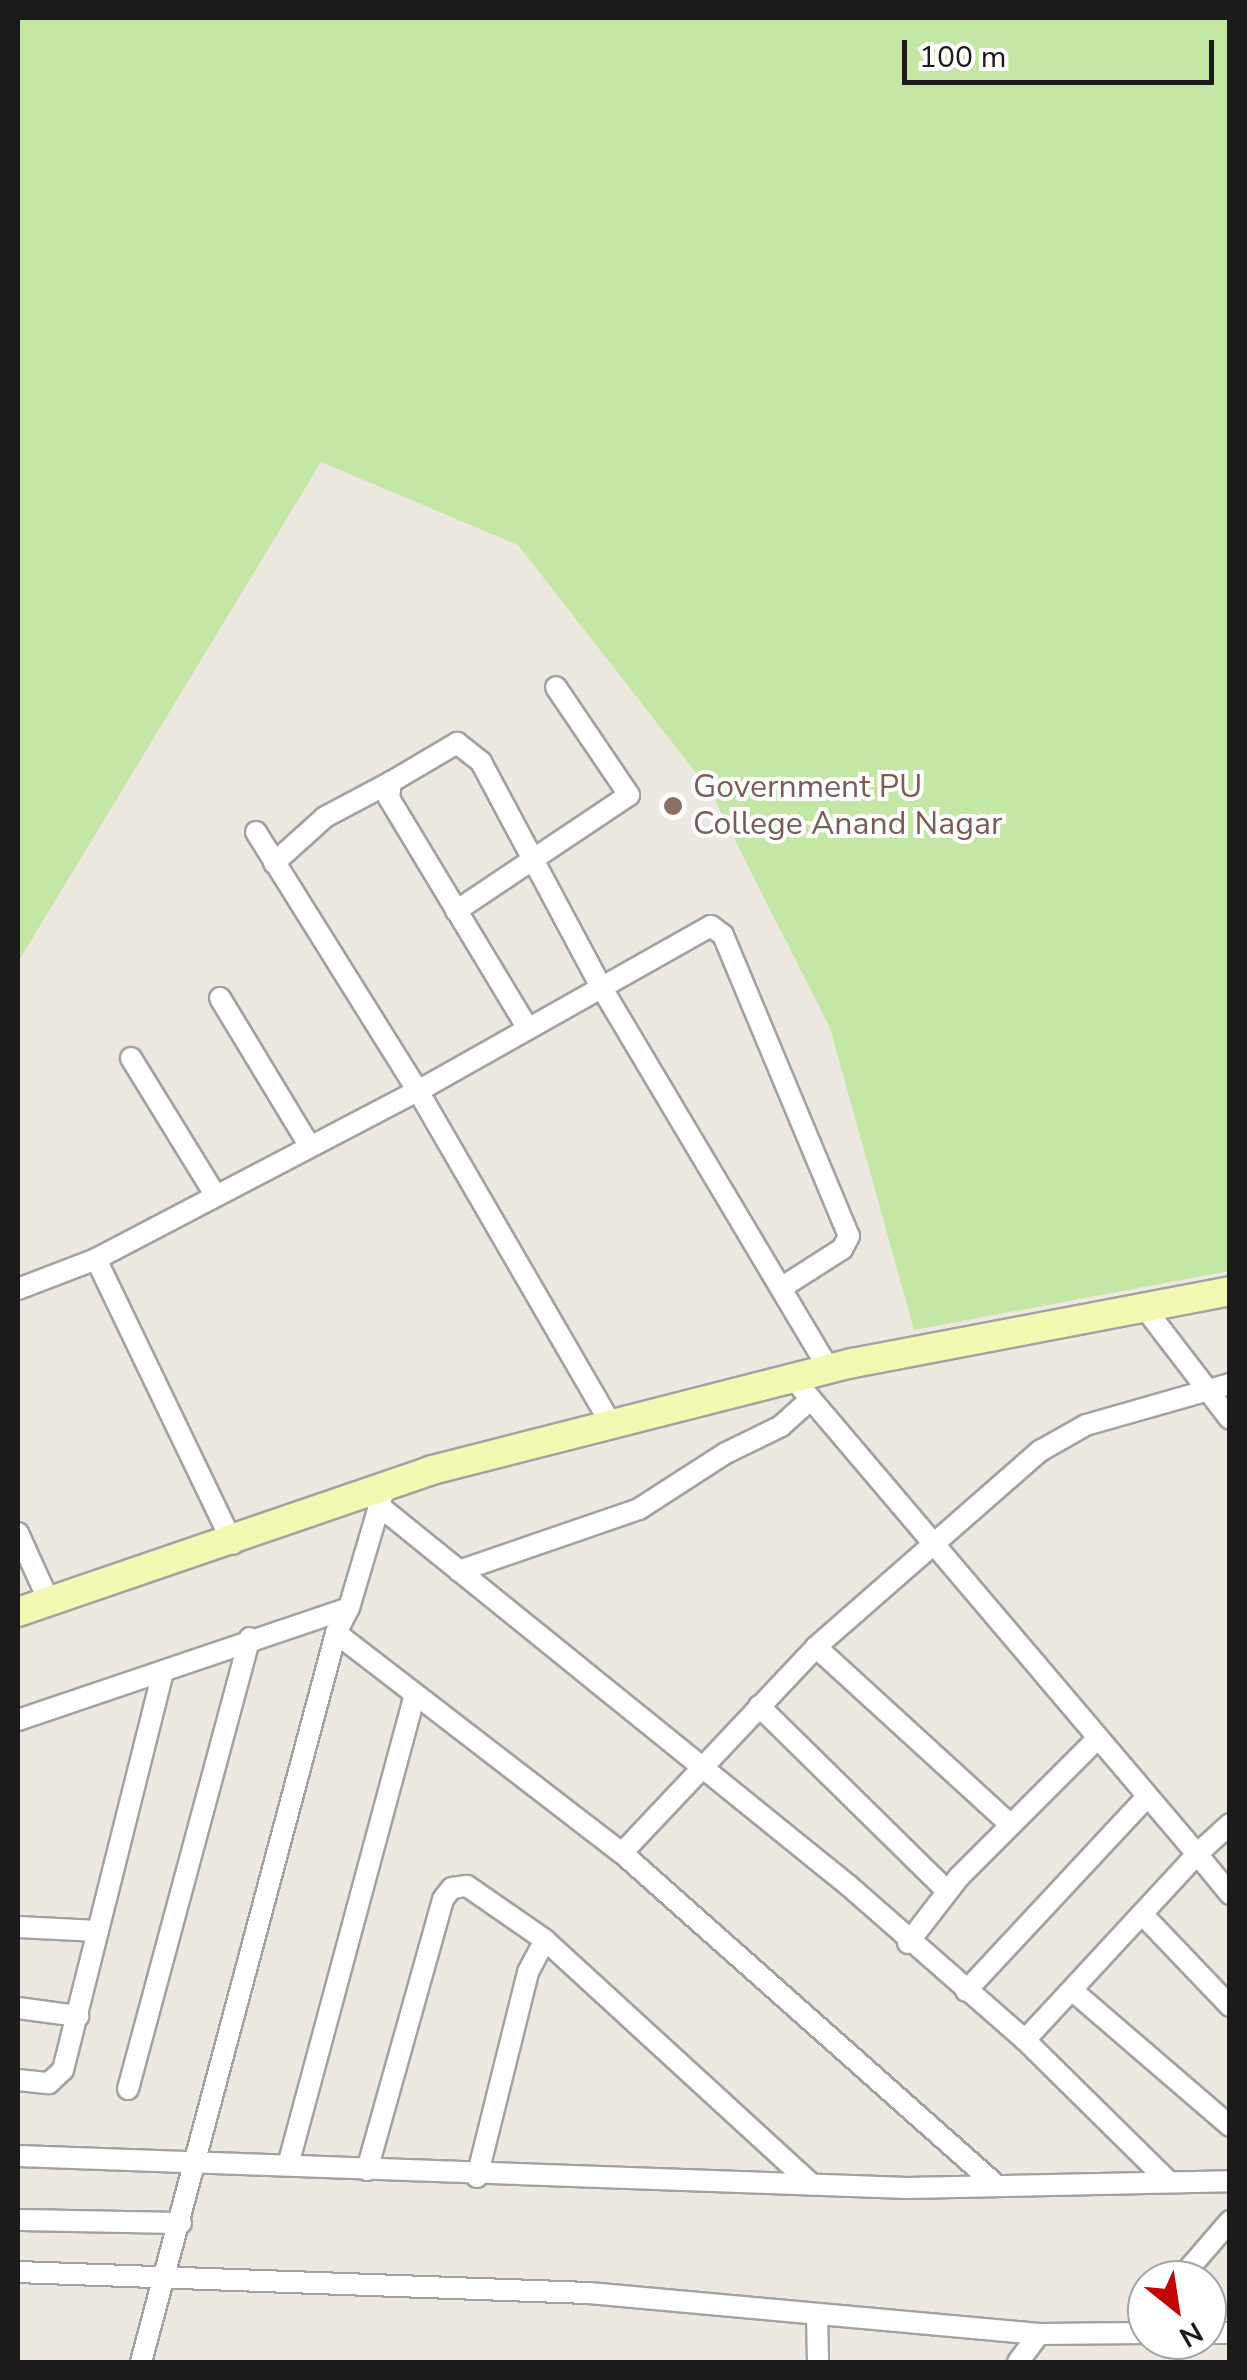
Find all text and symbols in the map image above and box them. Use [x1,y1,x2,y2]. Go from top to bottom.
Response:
scale bar [907,20,1220,82]
text: 100 m [919,37,1006,78]
place label: Government PU College Anand Nagar [693,769,1002,844]
marker: Government PU College Anand Nagar [662,795,684,817]
north arrow [1127,2260,1227,2360]
text: N [1172,2313,1210,2356]

